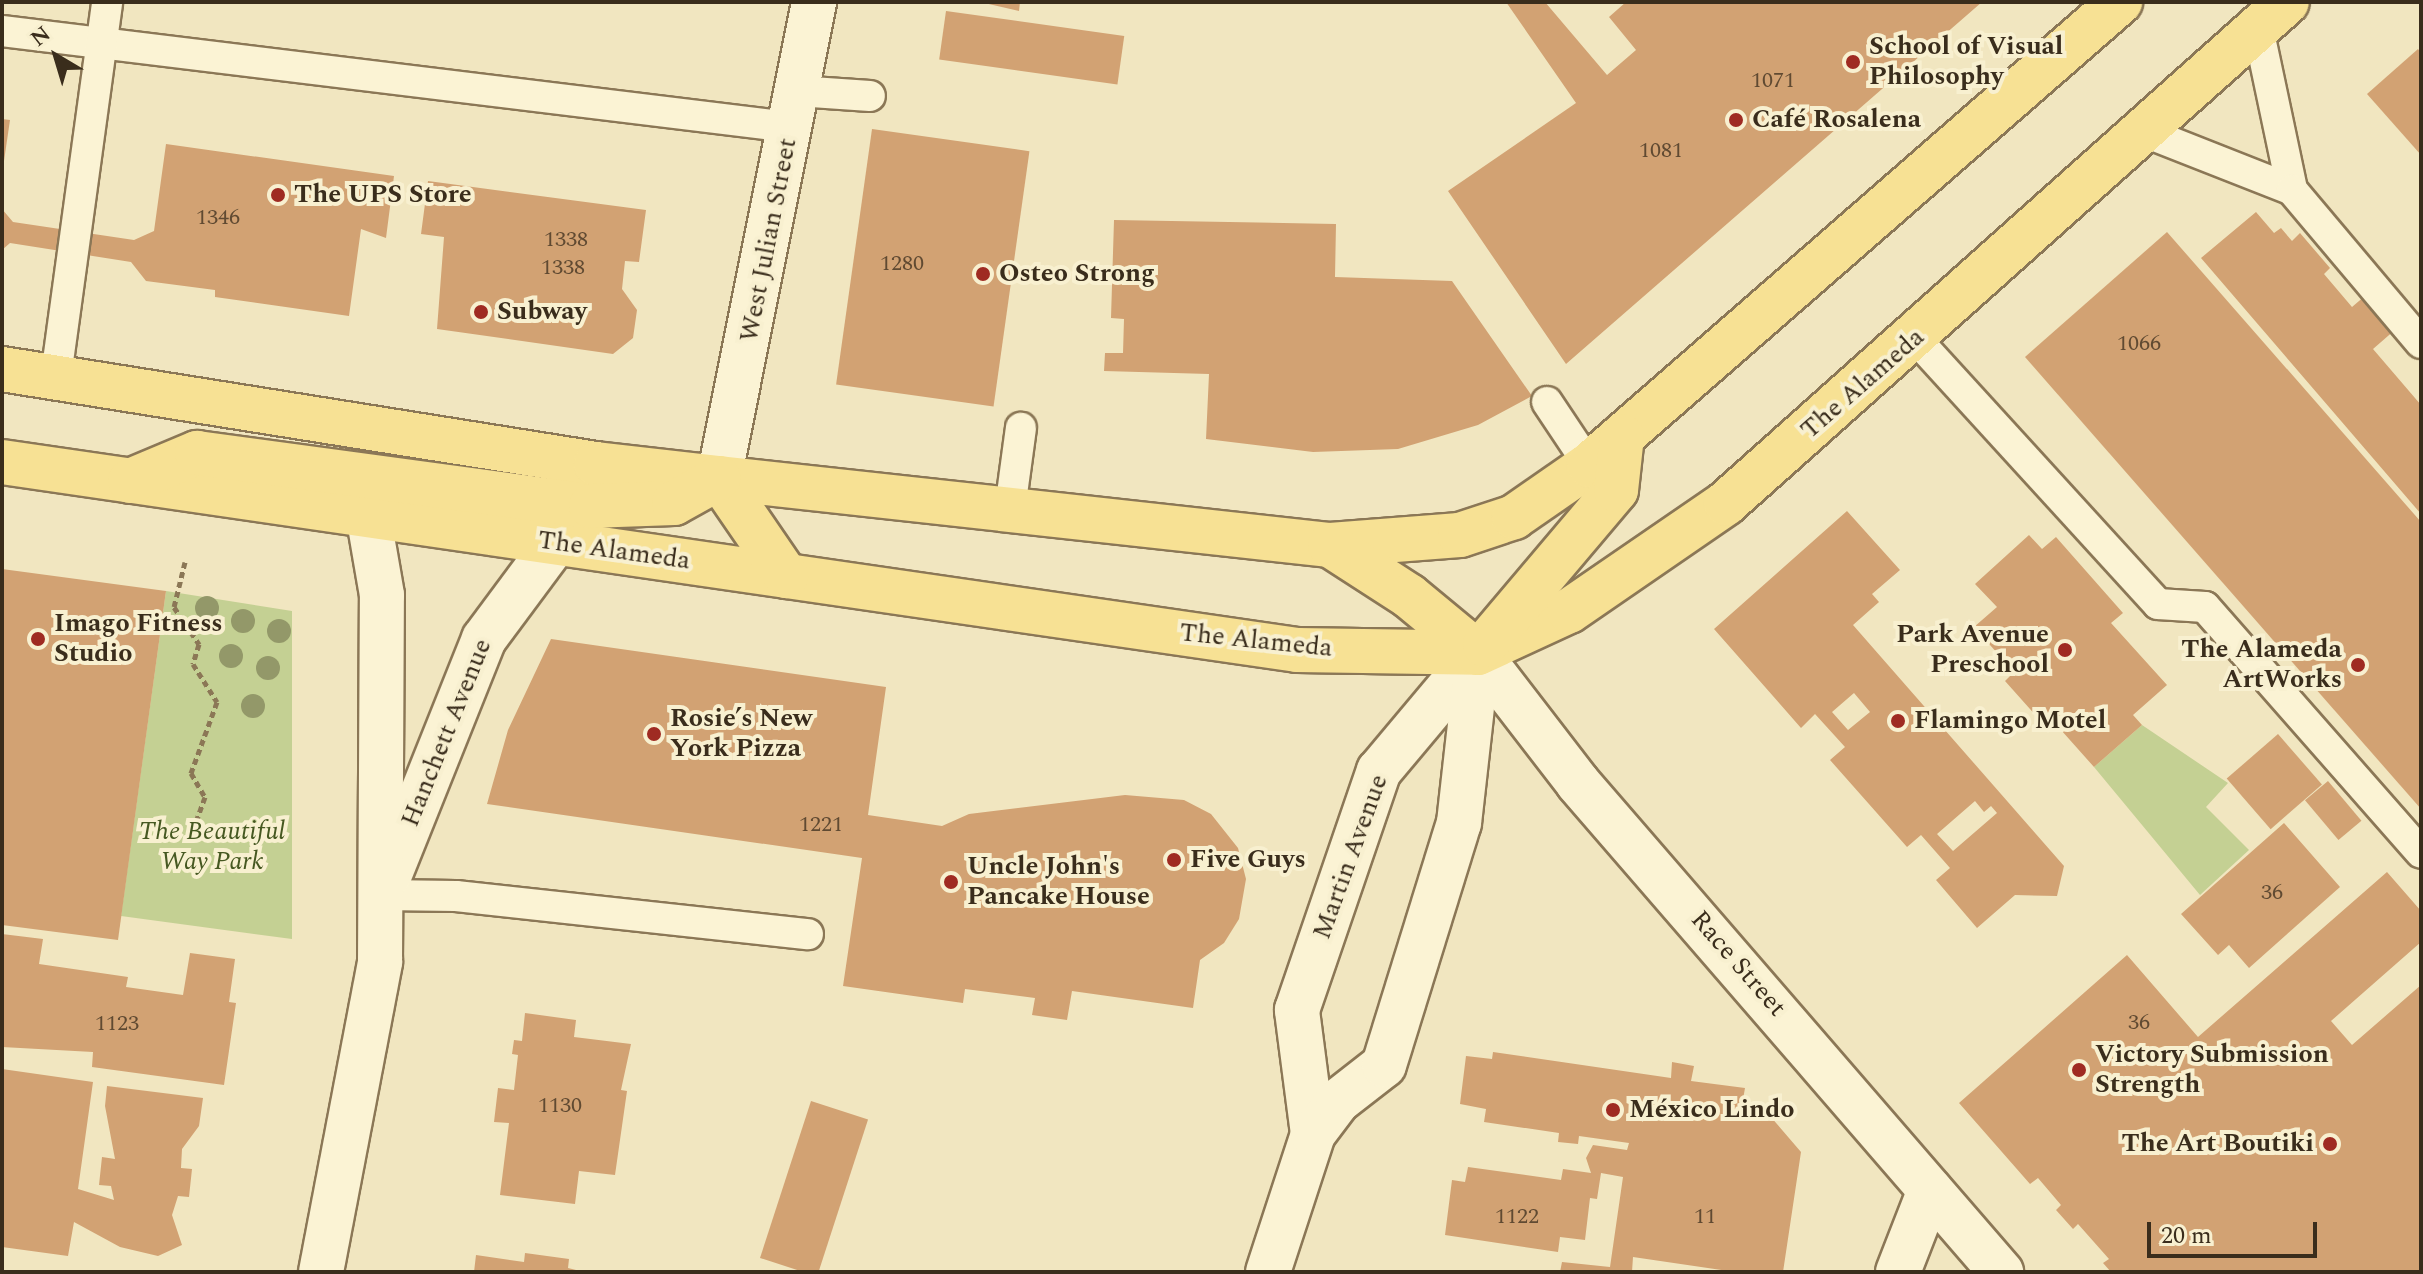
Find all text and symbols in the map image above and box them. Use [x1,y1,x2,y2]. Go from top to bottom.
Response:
north arrow [16,16,96,96]
text: N [24,18,58,55]
place label: School of Visual Philosophy [1869,31,2063,92]
marker: School of Visual Philosophy [1844,53,1862,71]
house number: 1071 [1751,68,1795,94]
place label: Café Rosalena [1752,104,1921,136]
marker: Café Rosalena [1727,111,1745,129]
street label: West Julian Street [734,135,804,345]
house number: 1081 [1639,138,1683,164]
place label: The UPS Store [294,179,472,211]
marker: The UPS Store [269,186,287,204]
house number: 1346 [196,205,240,231]
house number: 1338 [544,227,588,253]
house number: 1280 [880,251,924,277]
house number: 1338 [541,255,585,281]
place label: Osteo Strong [999,258,1155,290]
marker: Osteo Strong [974,265,992,283]
place label: Subway [497,296,587,328]
marker: Subway [472,303,490,321]
street label: The Alameda [1795,322,1931,446]
house number: 1066 [2117,331,2161,357]
street label: The Alameda [536,525,692,577]
place label: Imago Fitness Studio [54,608,223,670]
street label: The Alameda [1178,617,1334,665]
place label: Park Avenue Preschool [1896,619,2049,680]
marker: Imago Fitness Studio [29,630,47,648]
place label: The Alameda ArtWorks [2181,634,2342,696]
street label: Hanchett Avenue [395,635,499,831]
marker: Park Avenue Preschool [2056,641,2074,659]
marker: The Alameda ArtWorks [2349,656,2367,674]
place label: Rosie’s New York Pizza [670,703,812,764]
place label: Flamingo Motel [1914,705,2106,737]
marker: Flamingo Motel [1889,712,1907,730]
marker: Rosie’s New York Pizza [645,725,663,743]
street label: Martin Avenue [1307,770,1395,944]
house number: 1221 [799,812,843,838]
park label: The Beautiful Way Park [139,816,285,878]
place label: Five Guys [1190,844,1306,876]
place label: Uncle John's Pancake House [967,851,1150,912]
marker: Five Guys [1165,851,1183,869]
marker: Uncle John's Pancake House [942,873,960,891]
house number: 36 [2261,880,2283,906]
street label: Race Street [1684,905,1792,1023]
house number: 36 [2128,1010,2150,1036]
house number: 1123 [95,1011,139,1037]
place label: Victory Submission Strength [2095,1039,2329,1100]
marker: Victory Submission Strength [2070,1061,2088,1079]
house number: 1130 [538,1093,582,1119]
place label: México Lindo [1629,1094,1795,1126]
marker: México Lindo [1604,1101,1622,1119]
place label: The Art Boutiki [2121,1128,2314,1160]
marker: The Art Boutiki [2321,1135,2339,1153]
house number: 1122 [1495,1204,1539,1230]
house number: 11 [1694,1204,1716,1230]
scale bar [2151,1206,2321,1256]
text: 20 m [2161,1218,2212,1254]

